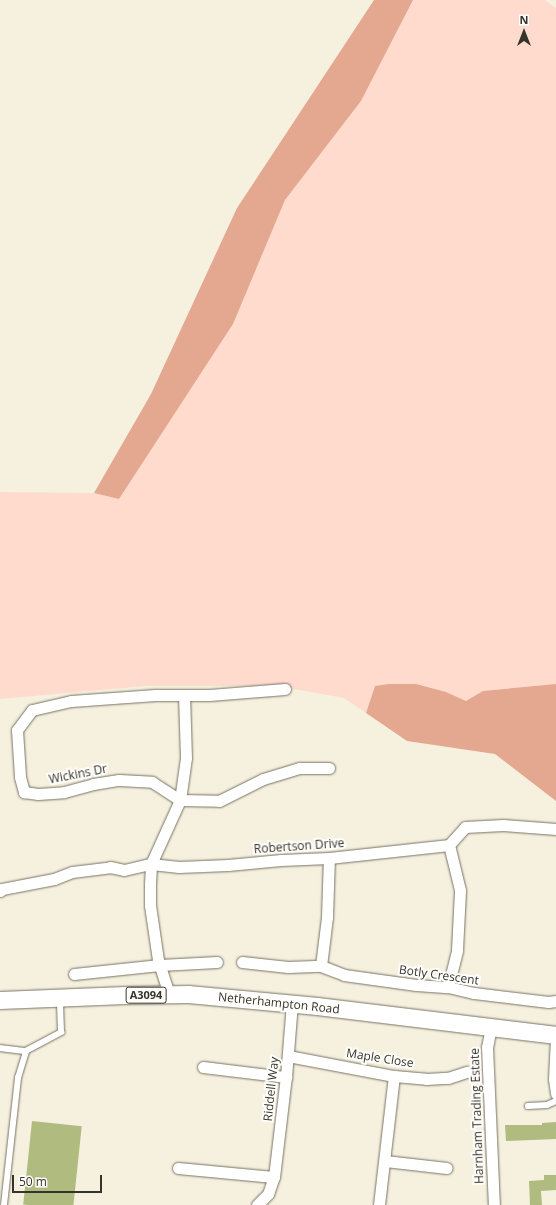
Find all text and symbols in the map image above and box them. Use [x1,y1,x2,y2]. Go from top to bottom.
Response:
north arrow [504,12,544,52]
text: N [520,12,528,27]
street label: Wickins Dr [48,761,108,787]
street label: Robertson Drive [253,836,345,856]
street label: Botly Crescent [398,962,480,988]
road number: A3094 [125,986,167,1004]
street label: Netherhampton Road [218,989,340,1017]
street label: Maple Close [345,1046,415,1070]
street label: Harnham Trading Estate [467,1048,487,1184]
street label: Riddell Way [260,1056,282,1122]
scale bar [14,1167,104,1193]
text: 50 m [19,1173,47,1190]

